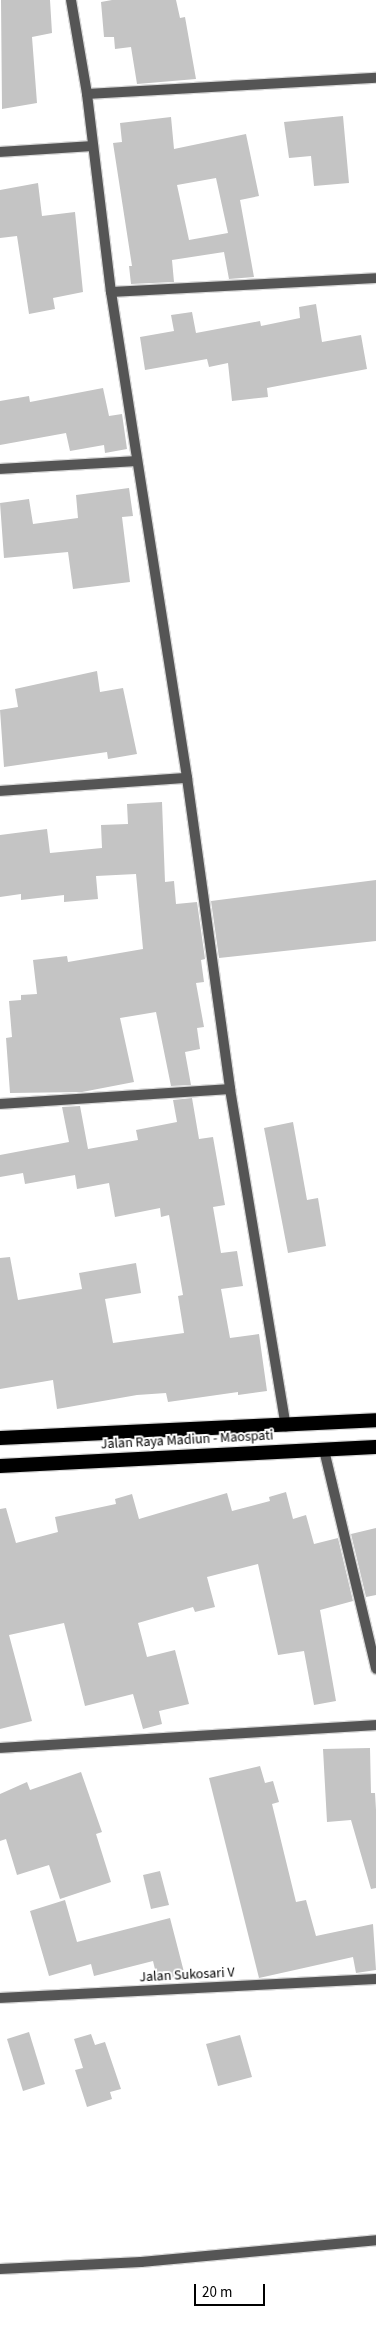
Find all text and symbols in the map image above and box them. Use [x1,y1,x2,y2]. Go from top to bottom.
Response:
street label: Jalan Raya Madiun - Maospati [100,1427,274,1453]
street label: Jalan Sukosari V [139,1964,235,1986]
scale bar [196,2274,267,2306]
text: 20 m [202,2282,232,2303]

